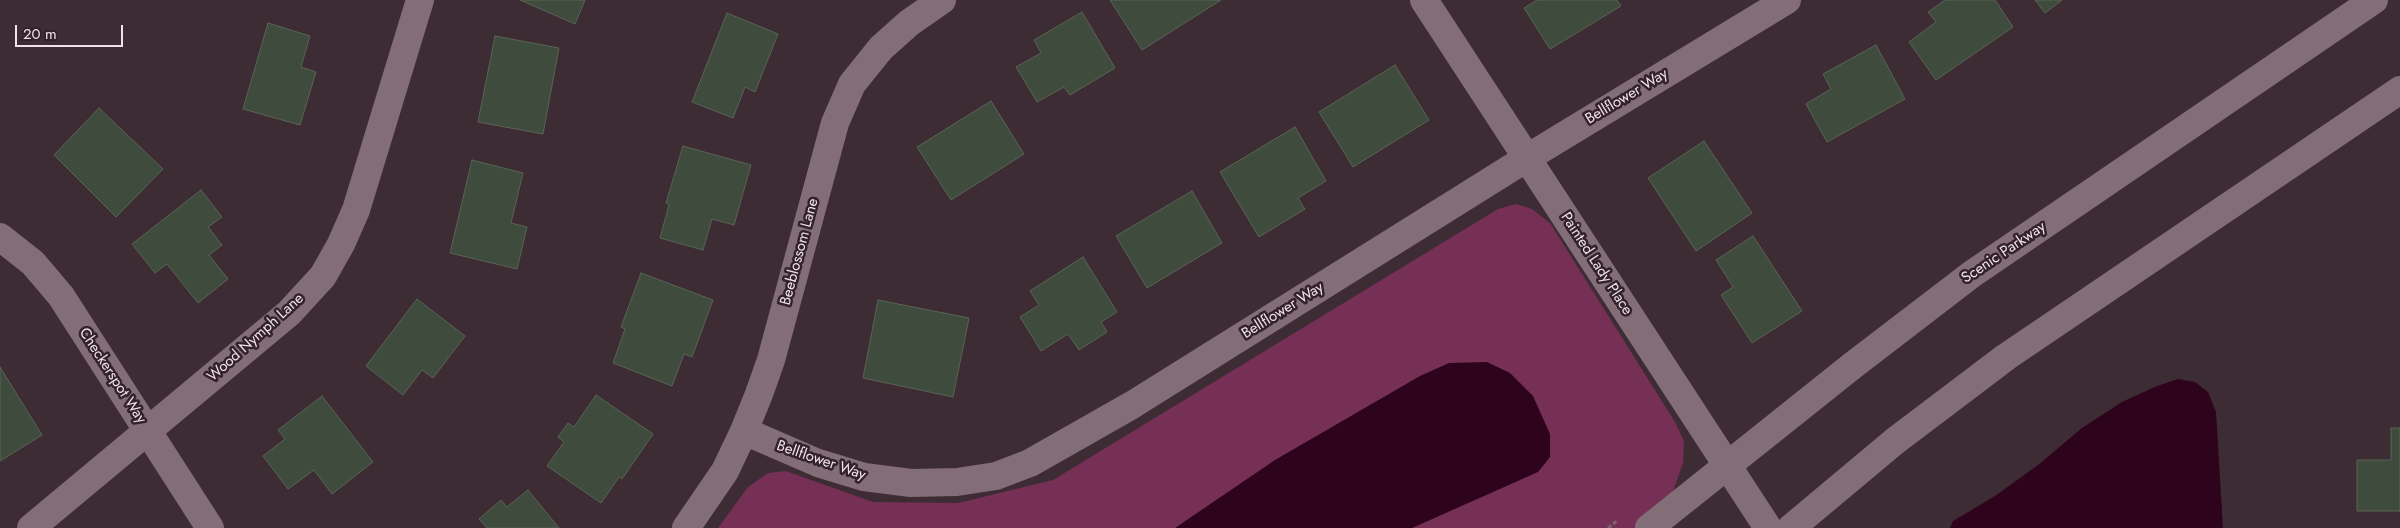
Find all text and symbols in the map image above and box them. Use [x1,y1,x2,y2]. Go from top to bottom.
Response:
scale bar [18,15,125,47]
text: 20 m [23,23,57,45]
street label: Bellflower Way [1582,65,1672,129]
street label: Beeblossom Lane [777,197,823,307]
street label: Painted Lady Place [1556,209,1636,319]
street label: Scenic Parkway [1959,218,2049,288]
street label: Bellflower Way [1239,279,1327,343]
street label: Wood Nymph Lane [204,290,308,386]
street label: Checkerspot Way [74,325,150,427]
street label: Bellflower Way [774,437,868,485]

